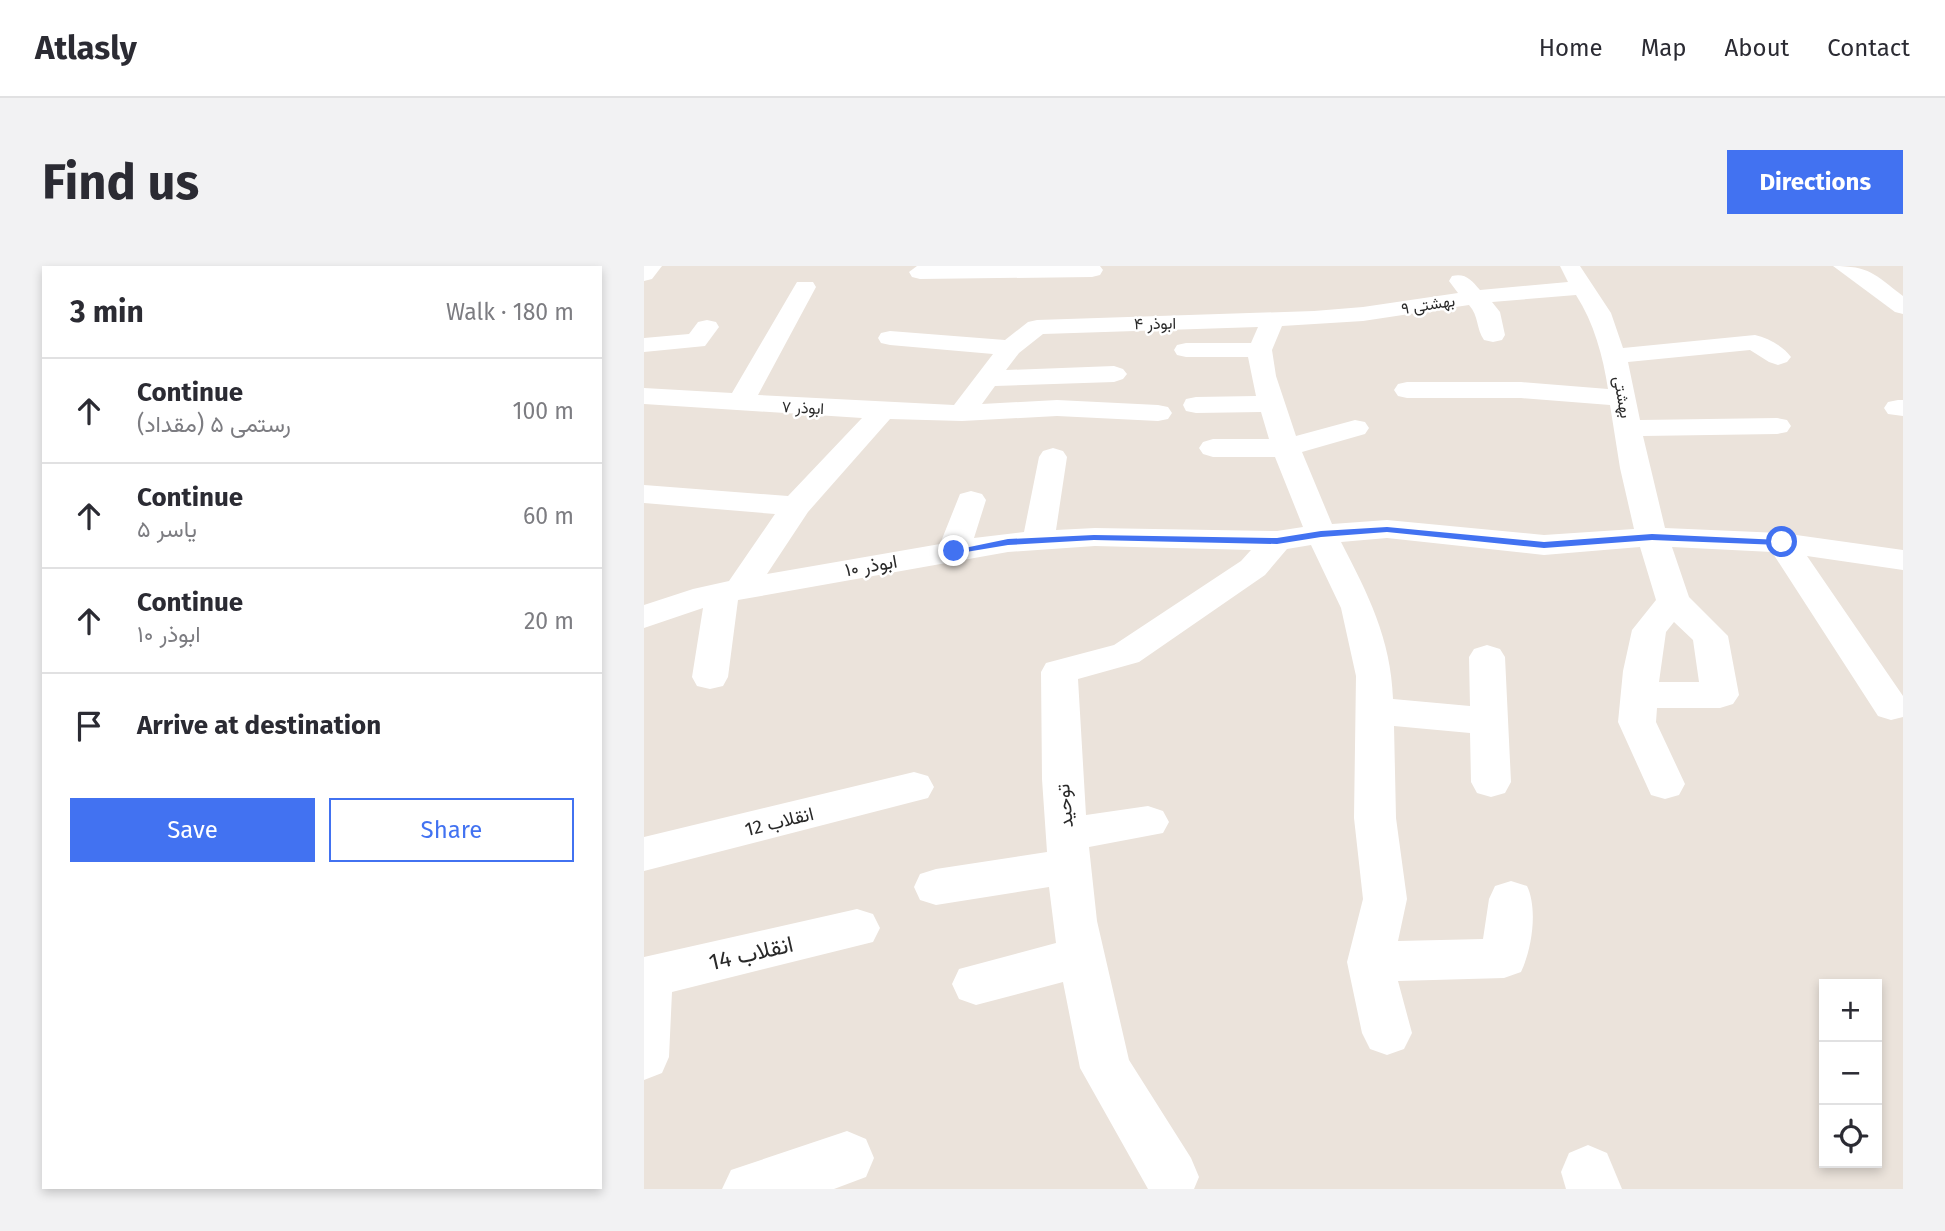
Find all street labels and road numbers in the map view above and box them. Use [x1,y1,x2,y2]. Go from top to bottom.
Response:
street label: بهشتی ۹ [1400,291,1457,319]
street label: ابوذر ۴ [1134,314,1176,334]
street label: بهشتی [1608,375,1636,420]
street label: ابوذر ۷ [781,397,825,419]
street label: ابوذر ۱۰ [843,550,899,581]
street label: توحید [1051,783,1078,829]
street label: انقلاب 12 [742,802,816,841]
street label: انقلاب 14 [706,930,796,976]

